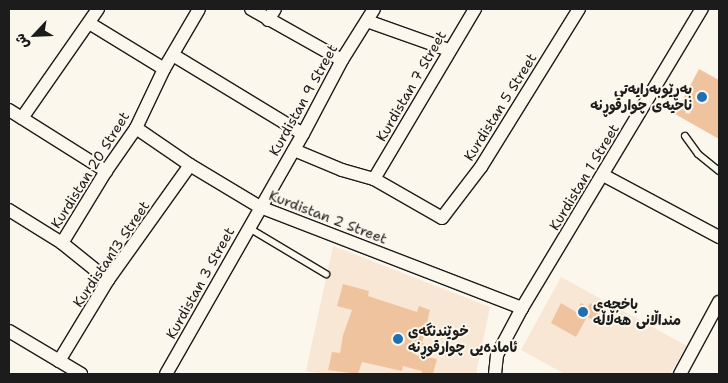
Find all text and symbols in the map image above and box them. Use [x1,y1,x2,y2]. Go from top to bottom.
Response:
north arrow [10,10,60,60]
street label: Kurdistan 7 Street [372,28,450,144]
text: ش [10,31,33,52]
street label: Kurdistan 9 Street [265,41,341,159]
street label: Kurdistan 5 Street [460,50,540,164]
place label: بەڕێوبەرایەتی ناحیەی چوارقوڕنە [590,81,692,114]
marker: بەڕێوبەرایەتی ناحیەی چوارقوڕنە [696,91,708,103]
street label: Kurdistan 20 Street [47,109,133,231]
street label: Kurdistan 1 Street [546,121,622,233]
street label: Kurdistan 2 Street [267,187,389,247]
street label: Kurdistan13 Street [69,198,153,310]
street label: Kurdistan 3 Street [162,224,238,342]
place label: باخچەی منداڵانی هەڵاڵە [593,296,681,328]
marker: باخچەی منداڵانی هەڵاڵە [577,306,589,318]
place label: خوێندنگەی ئامادەیی چوارقوڕنە [408,323,517,356]
marker: خوێندنگەی ئامادەیی چوارقوڕنە [392,333,404,345]

